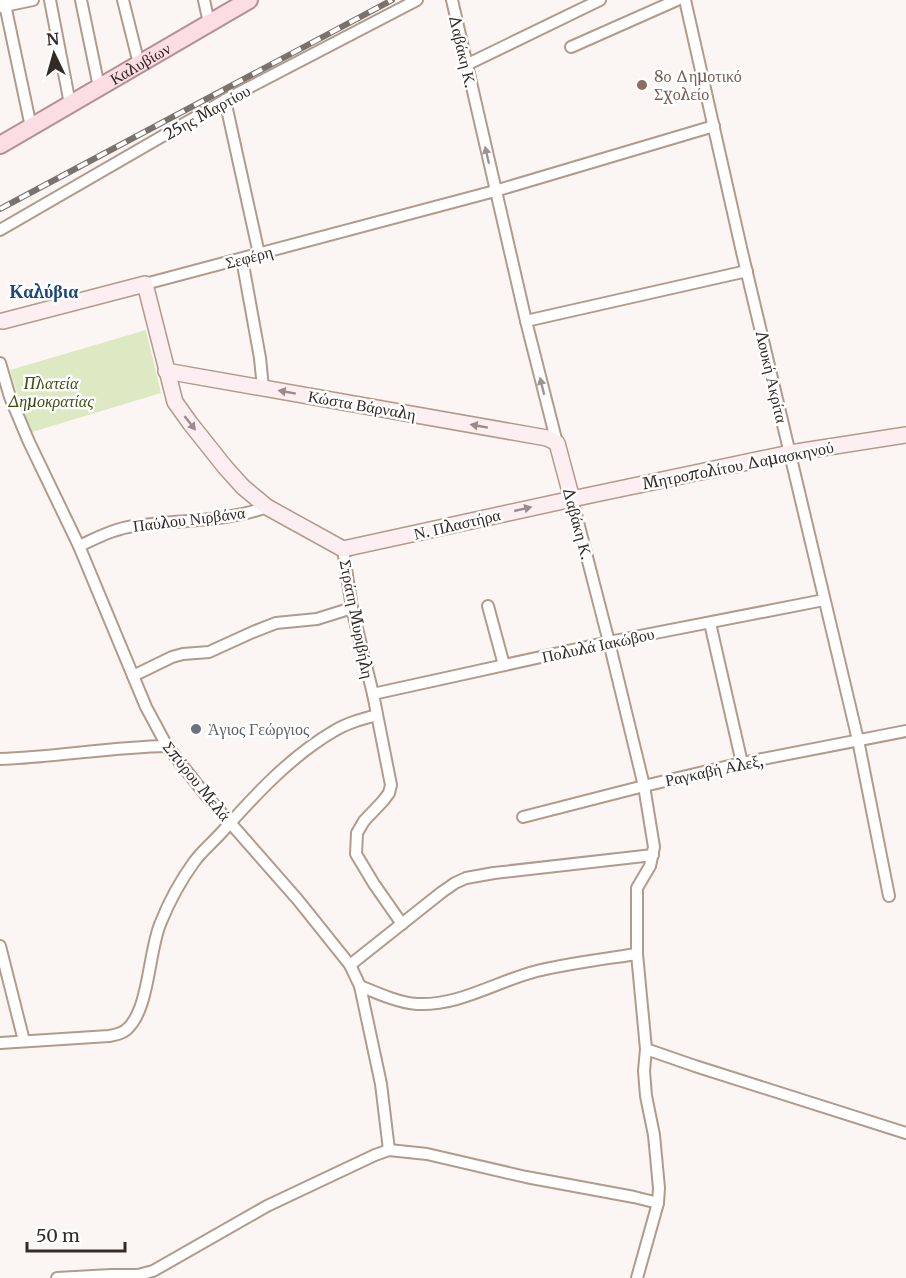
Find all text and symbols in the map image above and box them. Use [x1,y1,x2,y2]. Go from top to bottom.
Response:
street label: Δαβάκη Κ. [445,13,481,89]
north arrow [24,24,84,84]
text: N [46,29,60,50]
street label: Καλυβίων [106,38,174,89]
place label: 8ο Δημοτικό Σχολείο [654,66,742,104]
marker: 8ο Δημοτικό Σχολείο [635,78,649,92]
street label: 25ης Μαρτίου [160,80,254,144]
one-way arrow [481,146,491,165]
street label: Σεφέρη [223,241,275,273]
district label: Καλύβια [10,280,78,303]
street label: Λουκή Ακρίτα [752,328,792,425]
park label: Πλατεία Δημοκρατίας [7,373,94,411]
one-way arrow [537,377,547,395]
street label: Κώστα Βάρναλη [307,386,417,424]
one-way arrow [277,388,296,397]
one-way arrow [184,416,196,431]
one-way arrow [469,421,488,430]
street label: Μητροπολίτου Δαμασκηνού [641,437,835,493]
street label: Δαβάκη Κ. [559,484,597,562]
street label: Παύλου Νιρβάνα [132,502,247,536]
street label: Ν. Πλαστήρα [412,504,503,544]
one-way arrow [514,504,533,513]
street label: Στράτη Μυριβήλη [336,558,378,680]
street label: Πολυλά Ιακώβου [540,623,656,667]
place label: Ὰγιος Γεώργιος [208,719,310,739]
marker: Ὰγιος Γεώργιος [189,722,203,736]
street label: Σπύρου Μελά [159,737,236,825]
street label: Ραγκαβή Αλεξ, [663,750,765,790]
scale bar [27,1215,124,1253]
text: 50 m [36,1224,80,1247]

